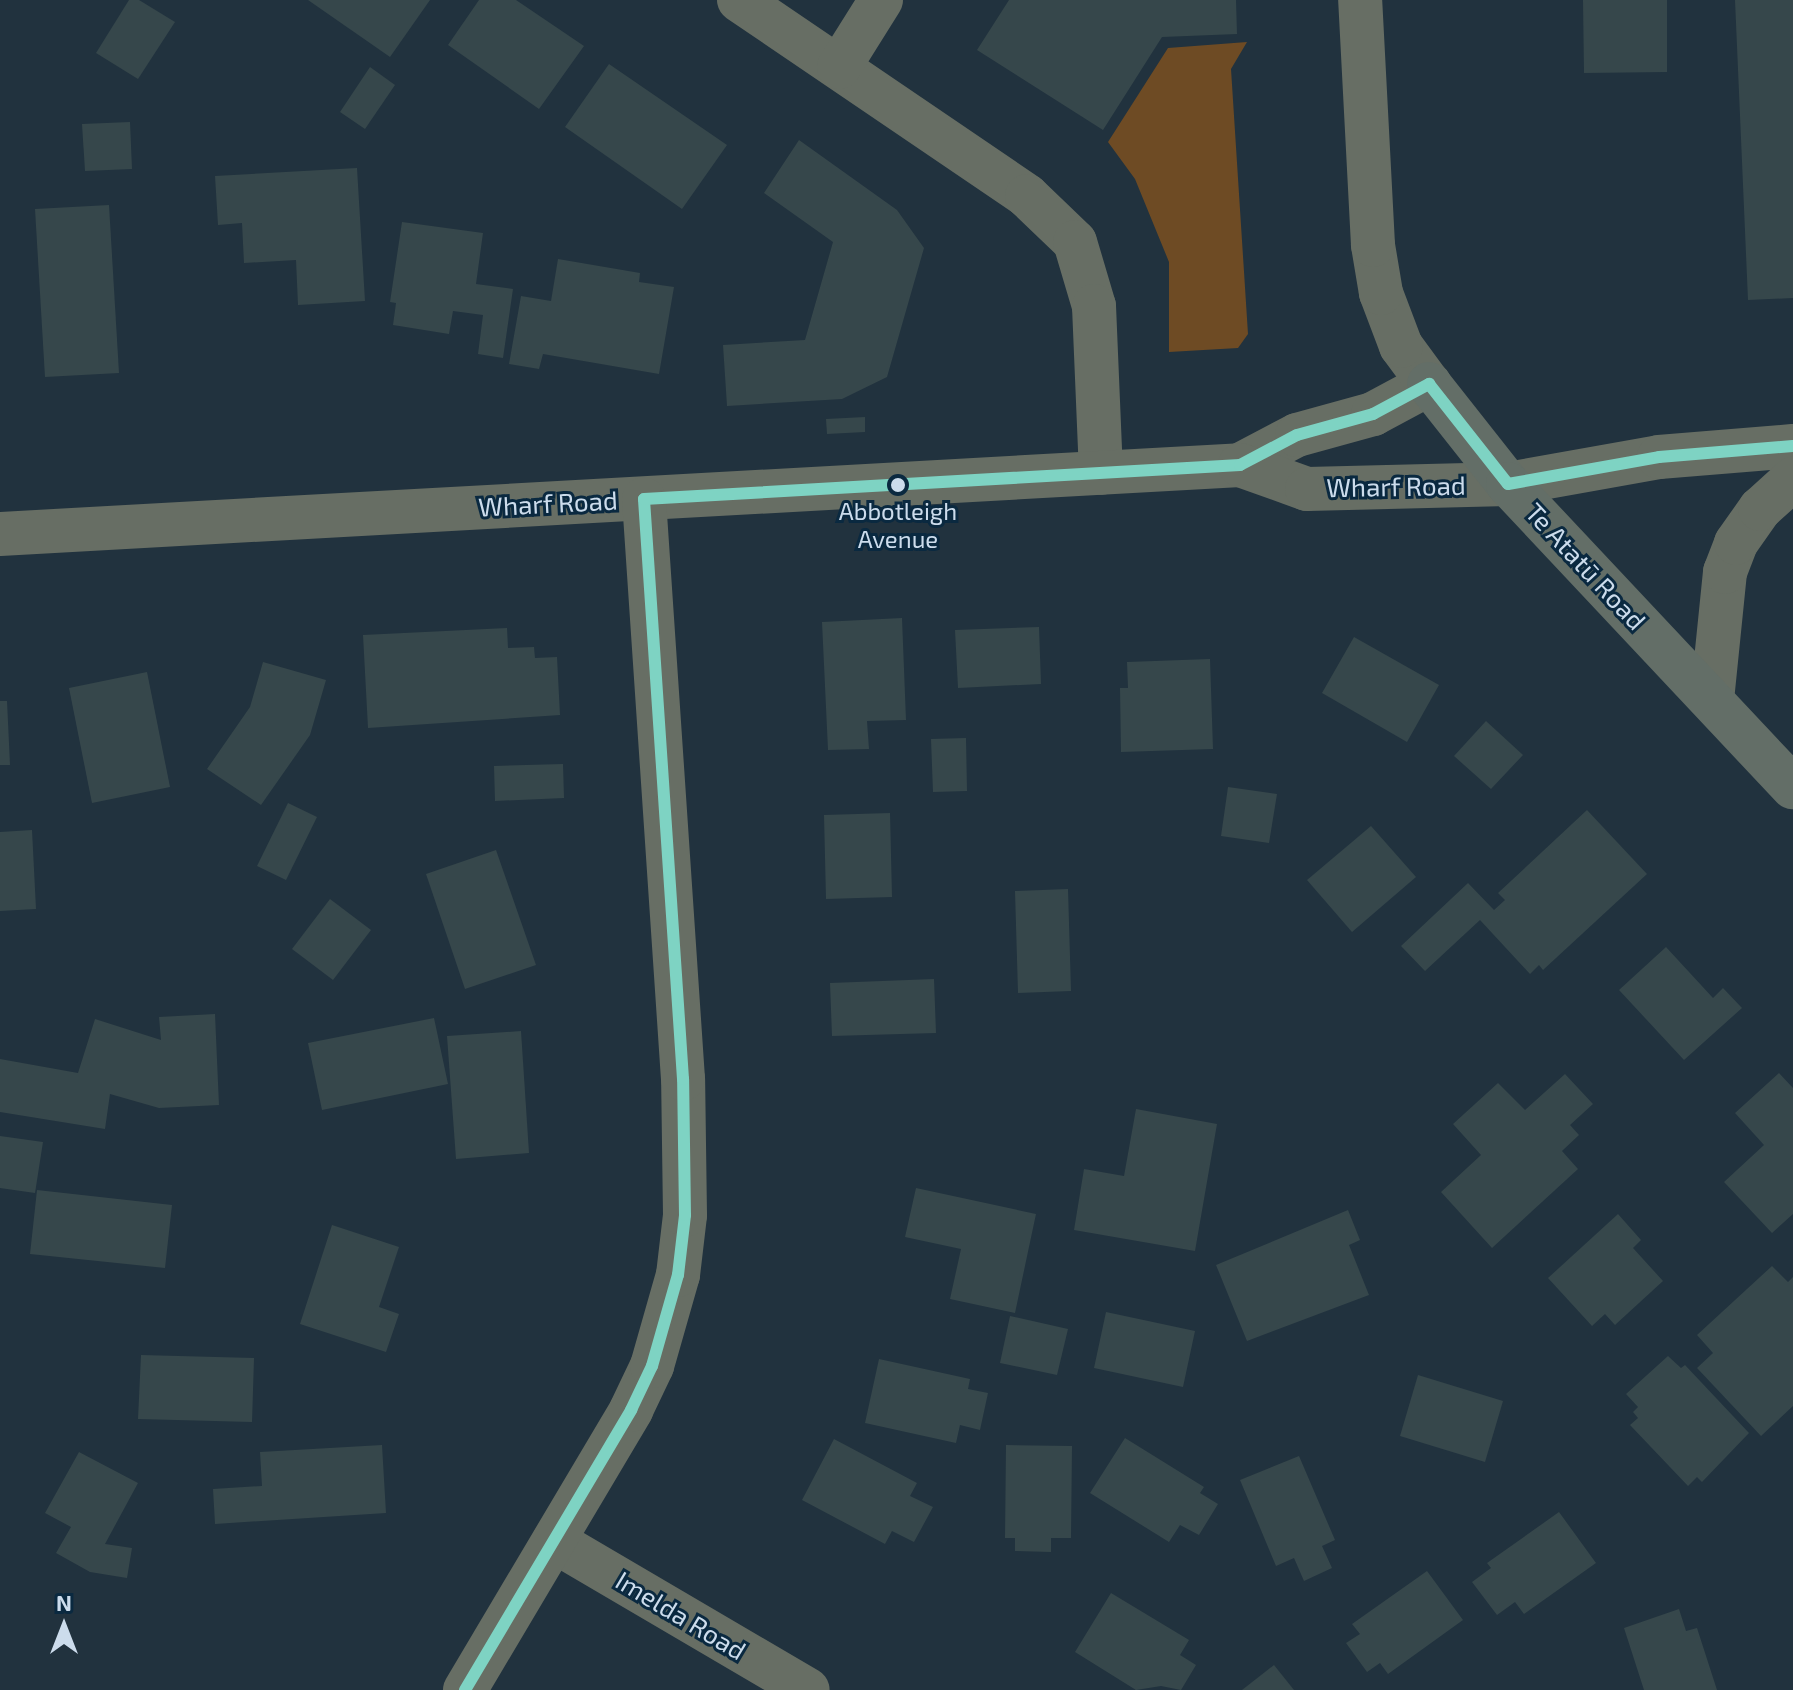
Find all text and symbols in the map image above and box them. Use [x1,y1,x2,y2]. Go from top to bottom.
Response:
street label: Wharf Road [1326,469,1466,503]
marker: Abbotleigh Avenue [890,477,906,493]
street label: Wharf Road [477,484,619,522]
street label: Te Atatū Road [1519,496,1653,636]
place label: Abbotleigh Avenue [839,497,957,553]
street label: Imelda Road [610,1564,752,1666]
north arrow [24,1586,104,1666]
text: N [56,1589,72,1615]

